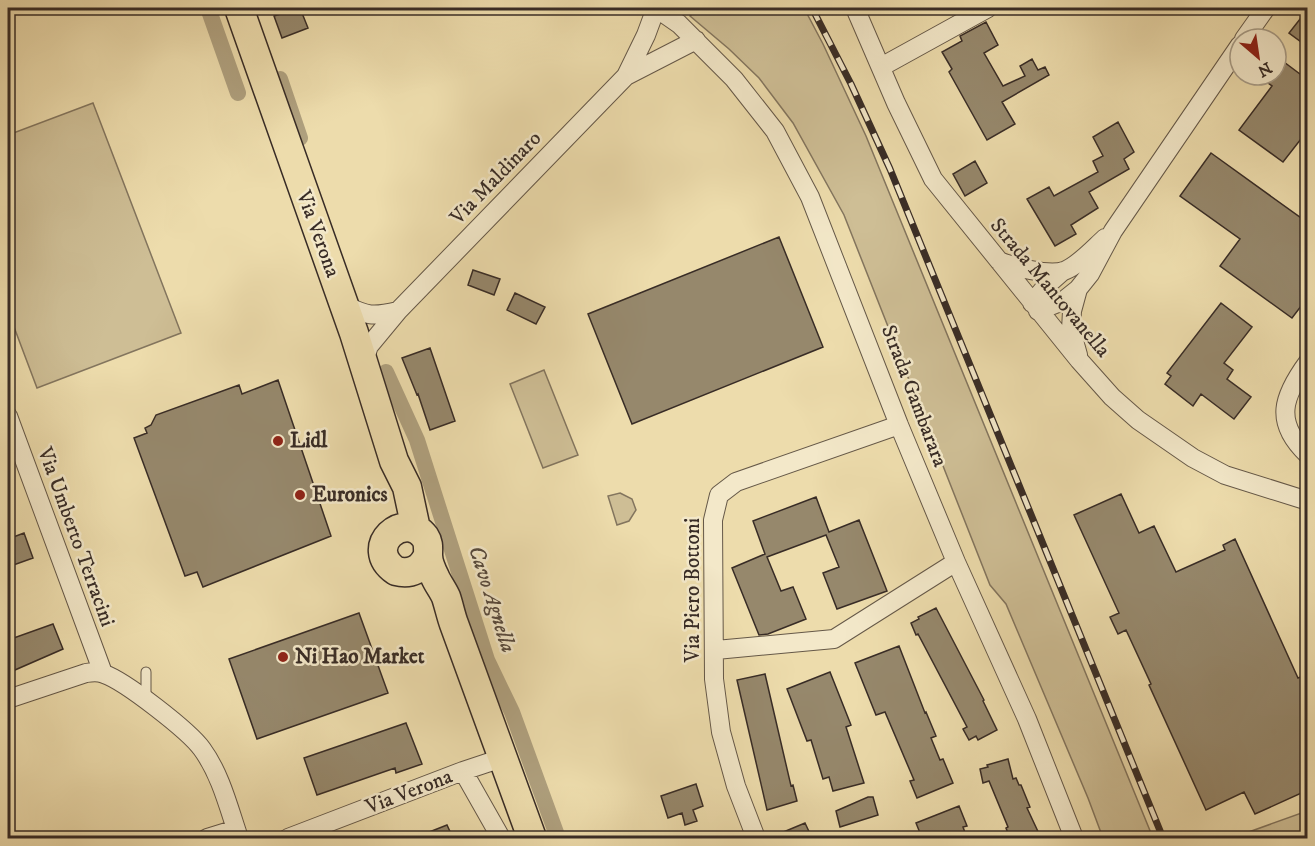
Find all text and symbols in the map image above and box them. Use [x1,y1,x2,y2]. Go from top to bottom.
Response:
north arrow [1228,27,1288,87]
text: N [1254,57,1275,81]
street label: Via Maldinaro [444,126,547,231]
street label: Via Verona [290,186,346,281]
street label: Strada Mantovanella [984,213,1116,363]
street label: Strada Gambarara [875,321,953,471]
place label: Lidl [290,428,328,454]
marker: Lidl [271,434,285,448]
street label: Via Umberto Terracini [31,443,121,630]
place label: Euronics [312,482,387,508]
marker: Euronics [293,488,307,502]
street label: Via Piero Bottoni [680,518,706,663]
water label: Cavo Agnella [462,542,522,656]
place label: Ni Hao Market [295,644,425,670]
marker: Ni Hao Market [276,650,290,664]
street label: Via Verona [361,764,456,821]

